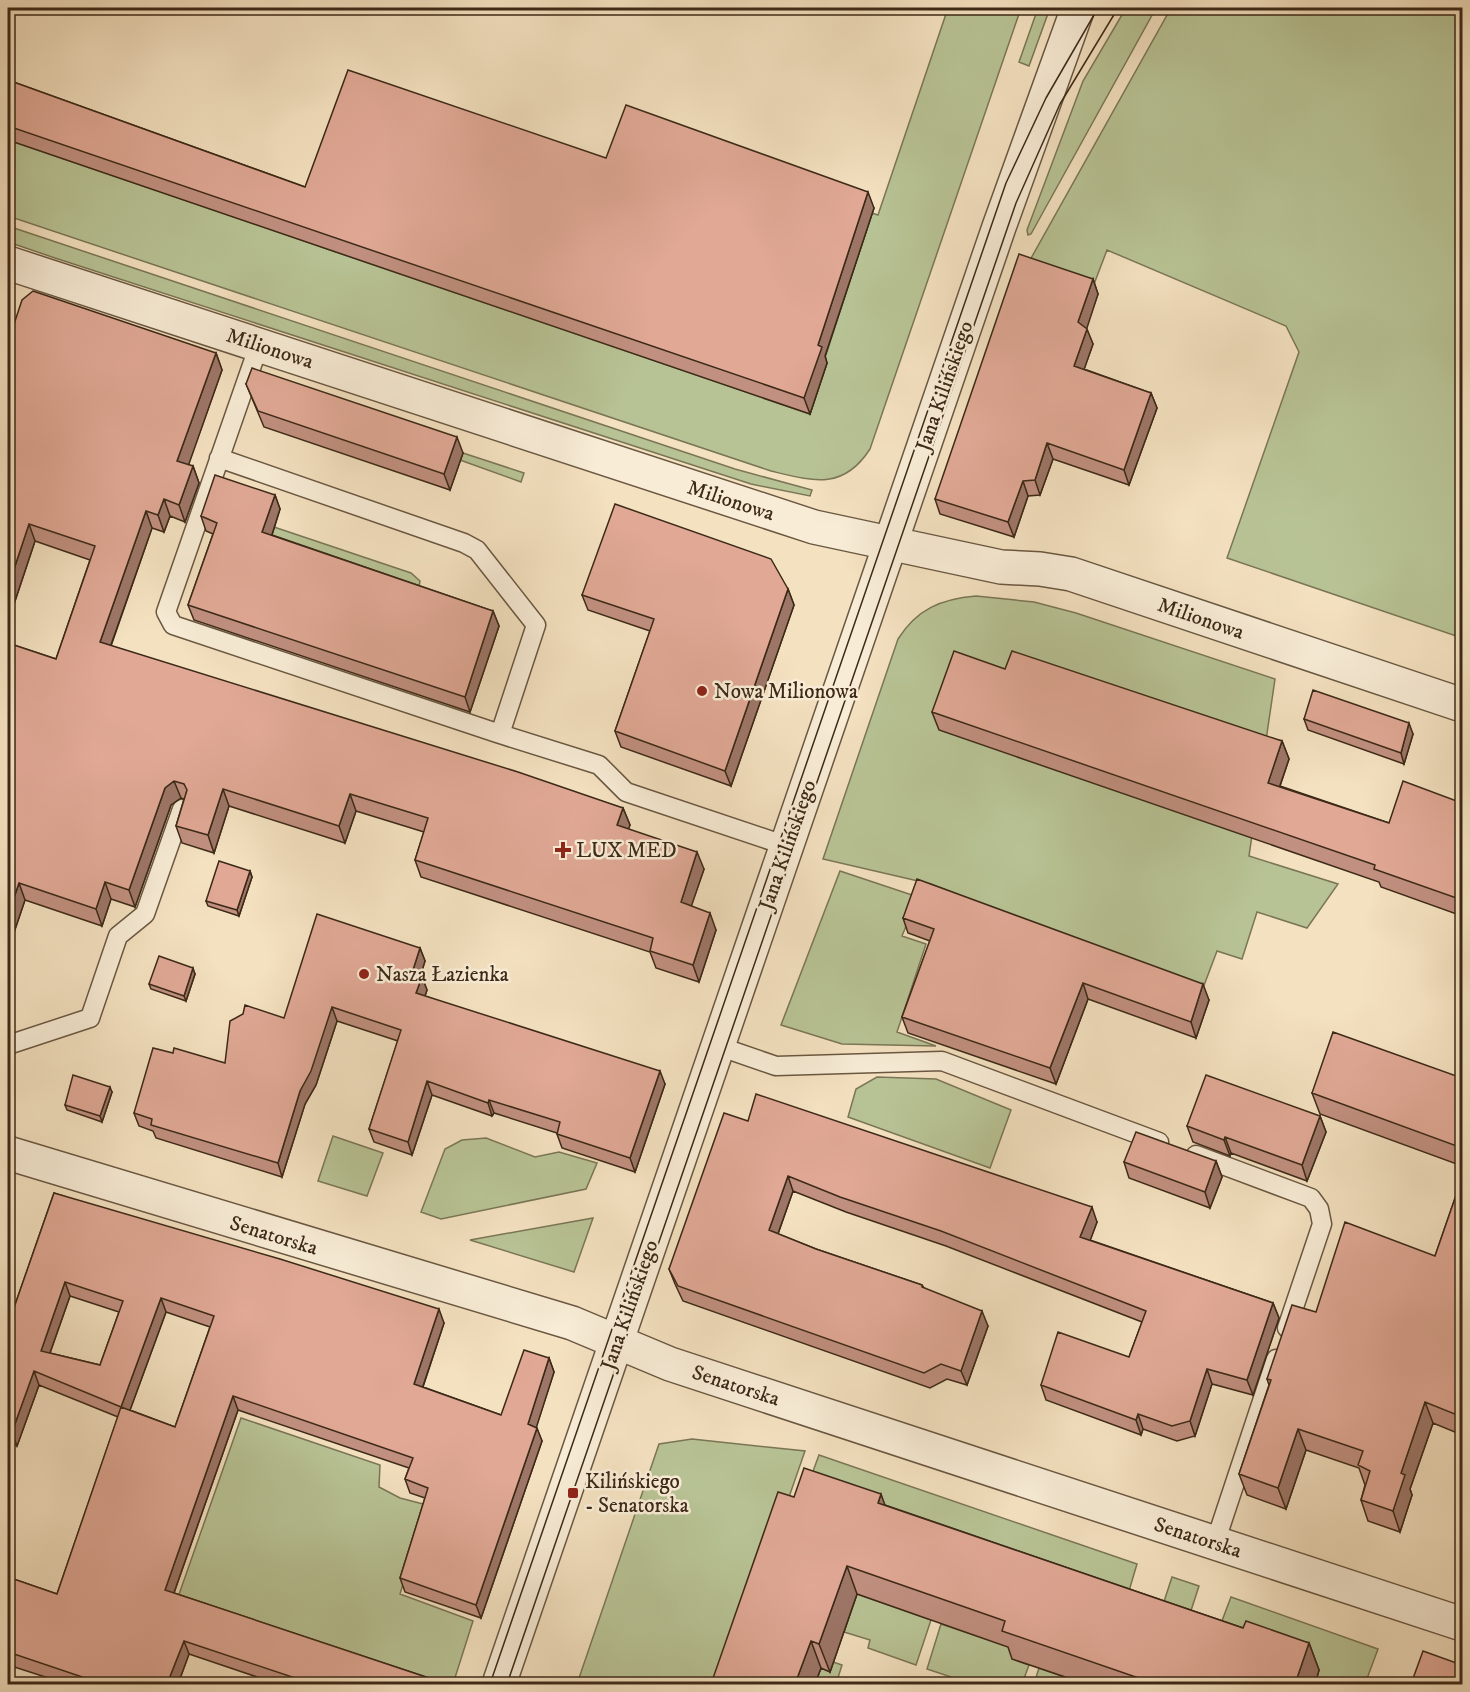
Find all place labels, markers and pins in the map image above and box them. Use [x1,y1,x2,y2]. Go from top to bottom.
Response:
place label: Nowa Milionowa [714,679,858,705]
marker: Nowa Milionowa [695,684,709,698]
place label: LUX MED [576,838,677,864]
marker: LUX MED [554,841,572,859]
place label: Nasza Łazienka [376,962,509,988]
marker: Nasza Łazienka [357,967,371,981]
place label: Kilińskiego - Senatorska [585,1469,689,1519]
marker: Kilińskiego - Senatorska [566,1486,580,1500]

